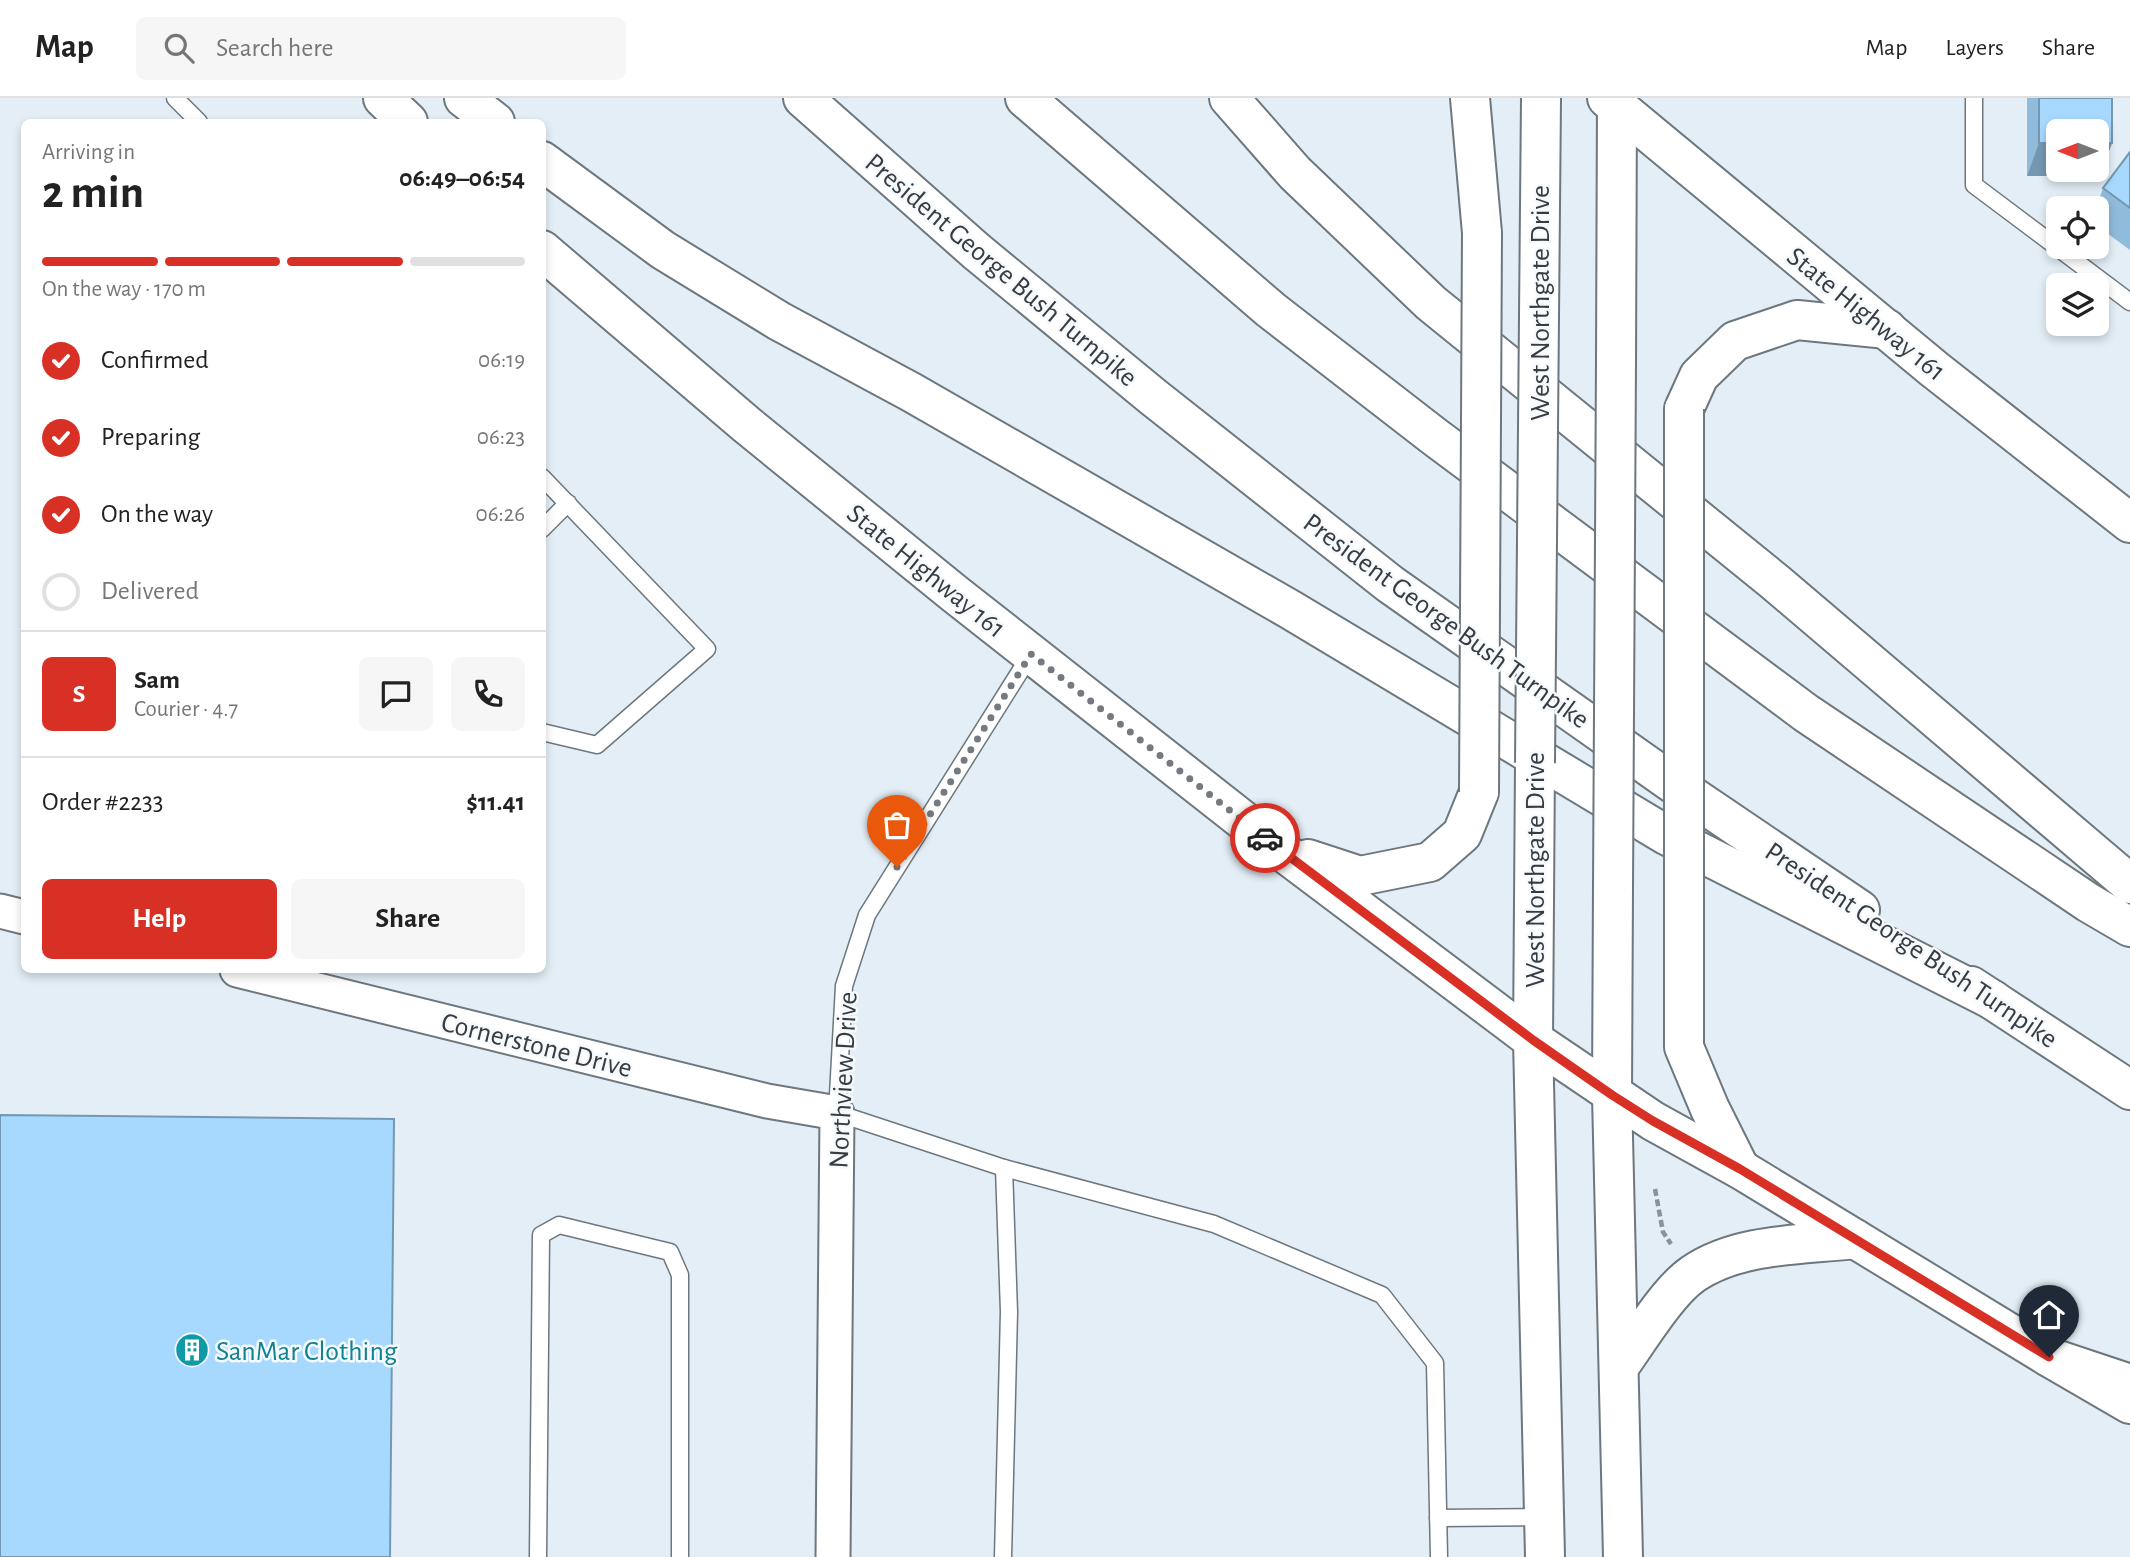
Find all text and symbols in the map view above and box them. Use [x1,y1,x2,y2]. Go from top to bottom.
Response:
search box [136,17,626,80]
icon: search [160,29,198,67]
text: Map [35,31,94,64]
text: Search here [216,35,334,61]
text: Map [1865,36,1907,60]
text: Layers [1945,36,2004,60]
text: Share [2042,36,2095,60]
north arrow [2046,119,2109,182]
map controls [2046,119,2109,336]
text: Arriving in [42,141,135,164]
street label: President George Bush Turnpike [859,149,1142,392]
text: 06:49–06:54 [399,165,525,191]
text: 2 min [42,170,144,216]
street label: West Northgate Drive [1527,185,1555,421]
button: locate [2046,196,2109,259]
street label: State Highway 161 [1781,242,1950,387]
button: layers [2046,273,2109,336]
text: On the way · 170 m [42,278,206,301]
icon: check [42,342,80,380]
text: Confirmed [101,347,209,373]
text: 06:19 [478,349,525,372]
icon: check [42,419,80,457]
text: Preparing [101,424,200,450]
text: 06:23 [477,426,525,449]
icon: check [42,496,80,534]
street label: State Highway 161 [841,499,1010,644]
text: On the way [101,501,213,527]
text: 06:26 [476,503,525,526]
street label: President George Bush Turnpike [1298,509,1594,735]
text: Delivered [101,578,199,604]
button: chat [359,657,433,731]
button: phone [451,657,525,731]
text: Sam [134,667,180,693]
text: S [73,681,85,707]
text: Courier · 4.7 [134,698,238,721]
street label: West Northgate Drive [1522,752,1550,988]
text: Order #2233 [42,789,164,815]
text: $11.41 [466,789,525,815]
pin [867,795,927,867]
courier [1230,803,1300,873]
icon: bag [878,806,916,844]
icon: car [1246,819,1284,857]
street label: President George Bush Turnpike [1760,837,2062,1054]
button: Help [42,879,277,959]
button: Share [291,879,525,959]
street label: Northview Drive [825,991,863,1169]
street label: Cornerstone Drive [438,1009,635,1083]
pin [2019,1285,2079,1357]
icon: home [2030,1296,2068,1334]
building icon: SanMar Clothing [173,1331,211,1369]
place label: SanMar Clothing [216,1338,398,1366]

